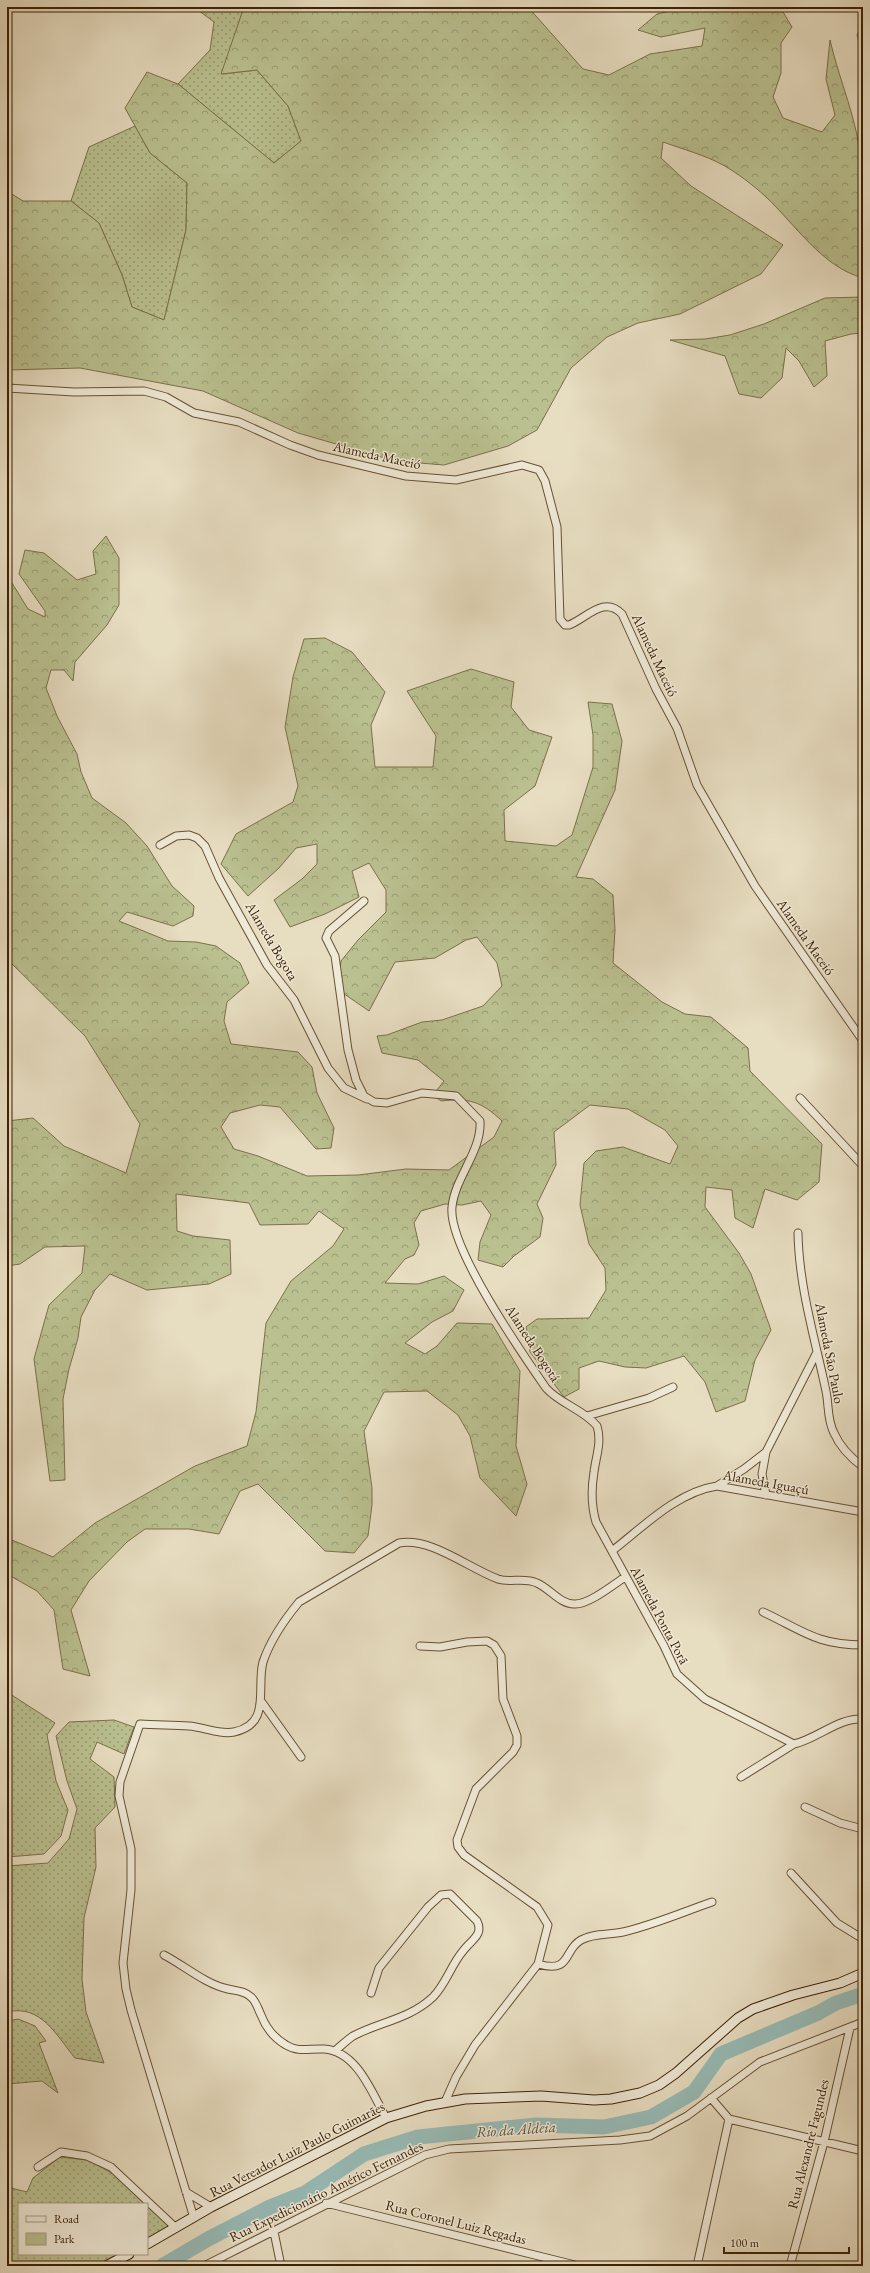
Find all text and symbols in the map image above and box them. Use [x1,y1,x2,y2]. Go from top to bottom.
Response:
street label: Alameda Maceió [330,437,423,473]
street label: Alameda Maceió [628,610,682,699]
street label: Alameda Maceió [772,894,839,979]
street label: Alameda Bogota [241,898,303,984]
street label: Alameda Bogotá [501,1300,565,1385]
street label: Alameda São Paulo [811,1300,849,1405]
street label: Alameda Iguaçú [721,1465,811,1499]
street label: Alameda Ponta Porã [626,1562,694,1668]
street label: Rua Alexandre Fagundes [783,2077,833,2211]
street label: Rua Vereador Luiz Paulo Guimarães [206,2097,388,2201]
water label: Rio da Aldeia [475,2117,557,2141]
street label: Rua Expedicionário Américo Fernandes [226,2136,426,2246]
street label: Rua Coronel Luiz Regadas [384,2196,529,2248]
legend [18,2203,148,2255]
text: Road [54,2211,80,2227]
scale bar [724,2229,849,2255]
text: Park [54,2231,75,2247]
text: 100 m [730,2235,760,2251]

